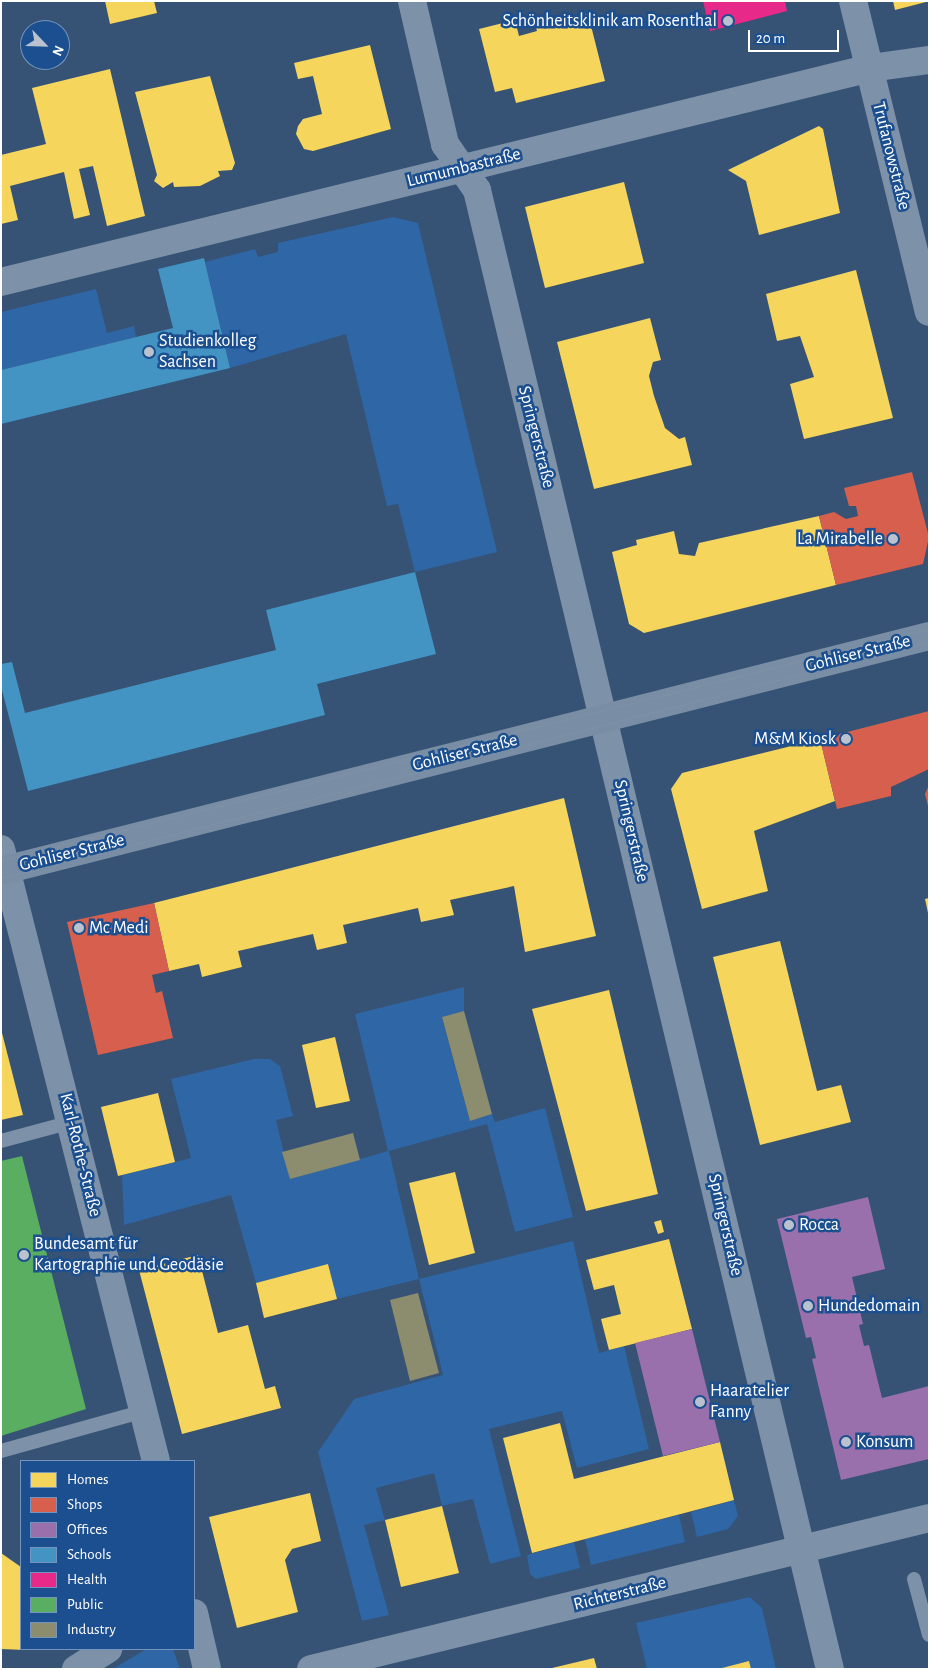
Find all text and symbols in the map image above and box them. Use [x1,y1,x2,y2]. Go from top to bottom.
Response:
place label: Schönheitsklinik am Rosenthal [503,10,717,32]
marker: Schönheitsklinik am Rosenthal [721,14,735,28]
north arrow [20,20,70,70]
scale bar [750,20,841,52]
text: 20 m [756,31,785,46]
text: N [49,43,66,58]
street label: Trufanowstraße [867,100,915,212]
street label: Lumumbastraße [405,143,523,193]
place label: Studienkolleg Sachsen [159,331,256,374]
marker: Studienkolleg Sachsen [143,346,155,358]
street label: Springerstraße [513,384,559,490]
place label: La Mirabelle [797,528,883,550]
marker: La Mirabelle [887,533,899,545]
street label: Gohliser Straße [803,631,913,677]
place label: M&M Kiosk [754,728,836,750]
street label: Gohliser Straße [410,730,520,776]
marker: M&M Kiosk [840,733,852,745]
street label: Springerstraße [609,778,653,884]
street label: Gohliser Straße [17,830,127,876]
place label: Mc Medi [89,917,149,939]
marker: Mc Medi [73,922,85,934]
street label: Karl-Rothe-Straße [54,1091,106,1219]
street label: Springerstraße [703,1172,747,1278]
place label: Rocca [799,1214,839,1236]
marker: Rocca [783,1219,795,1231]
place label: Bundesamt für Kartographie und Geodäsie [34,1234,224,1276]
marker: Bundesamt für Kartographie und Geodäsie [18,1249,30,1261]
place label: Hundedomain [818,1295,920,1317]
marker: Hundedomain [802,1300,814,1312]
place label: Haaratelier Fanny [710,1381,789,1424]
marker: Haaratelier Fanny [694,1396,706,1408]
place label: Konsum [856,1431,913,1453]
marker: Konsum [840,1436,852,1448]
legend [20,1460,195,1650]
text: Homes [67,1472,109,1487]
text: Shops [67,1497,102,1512]
text: Offices [67,1522,108,1537]
text: Schools [67,1547,111,1562]
text: Health [67,1572,107,1587]
street label: Richterstraße [571,1572,669,1616]
text: Public [67,1597,103,1612]
text: Industry [67,1622,116,1637]

